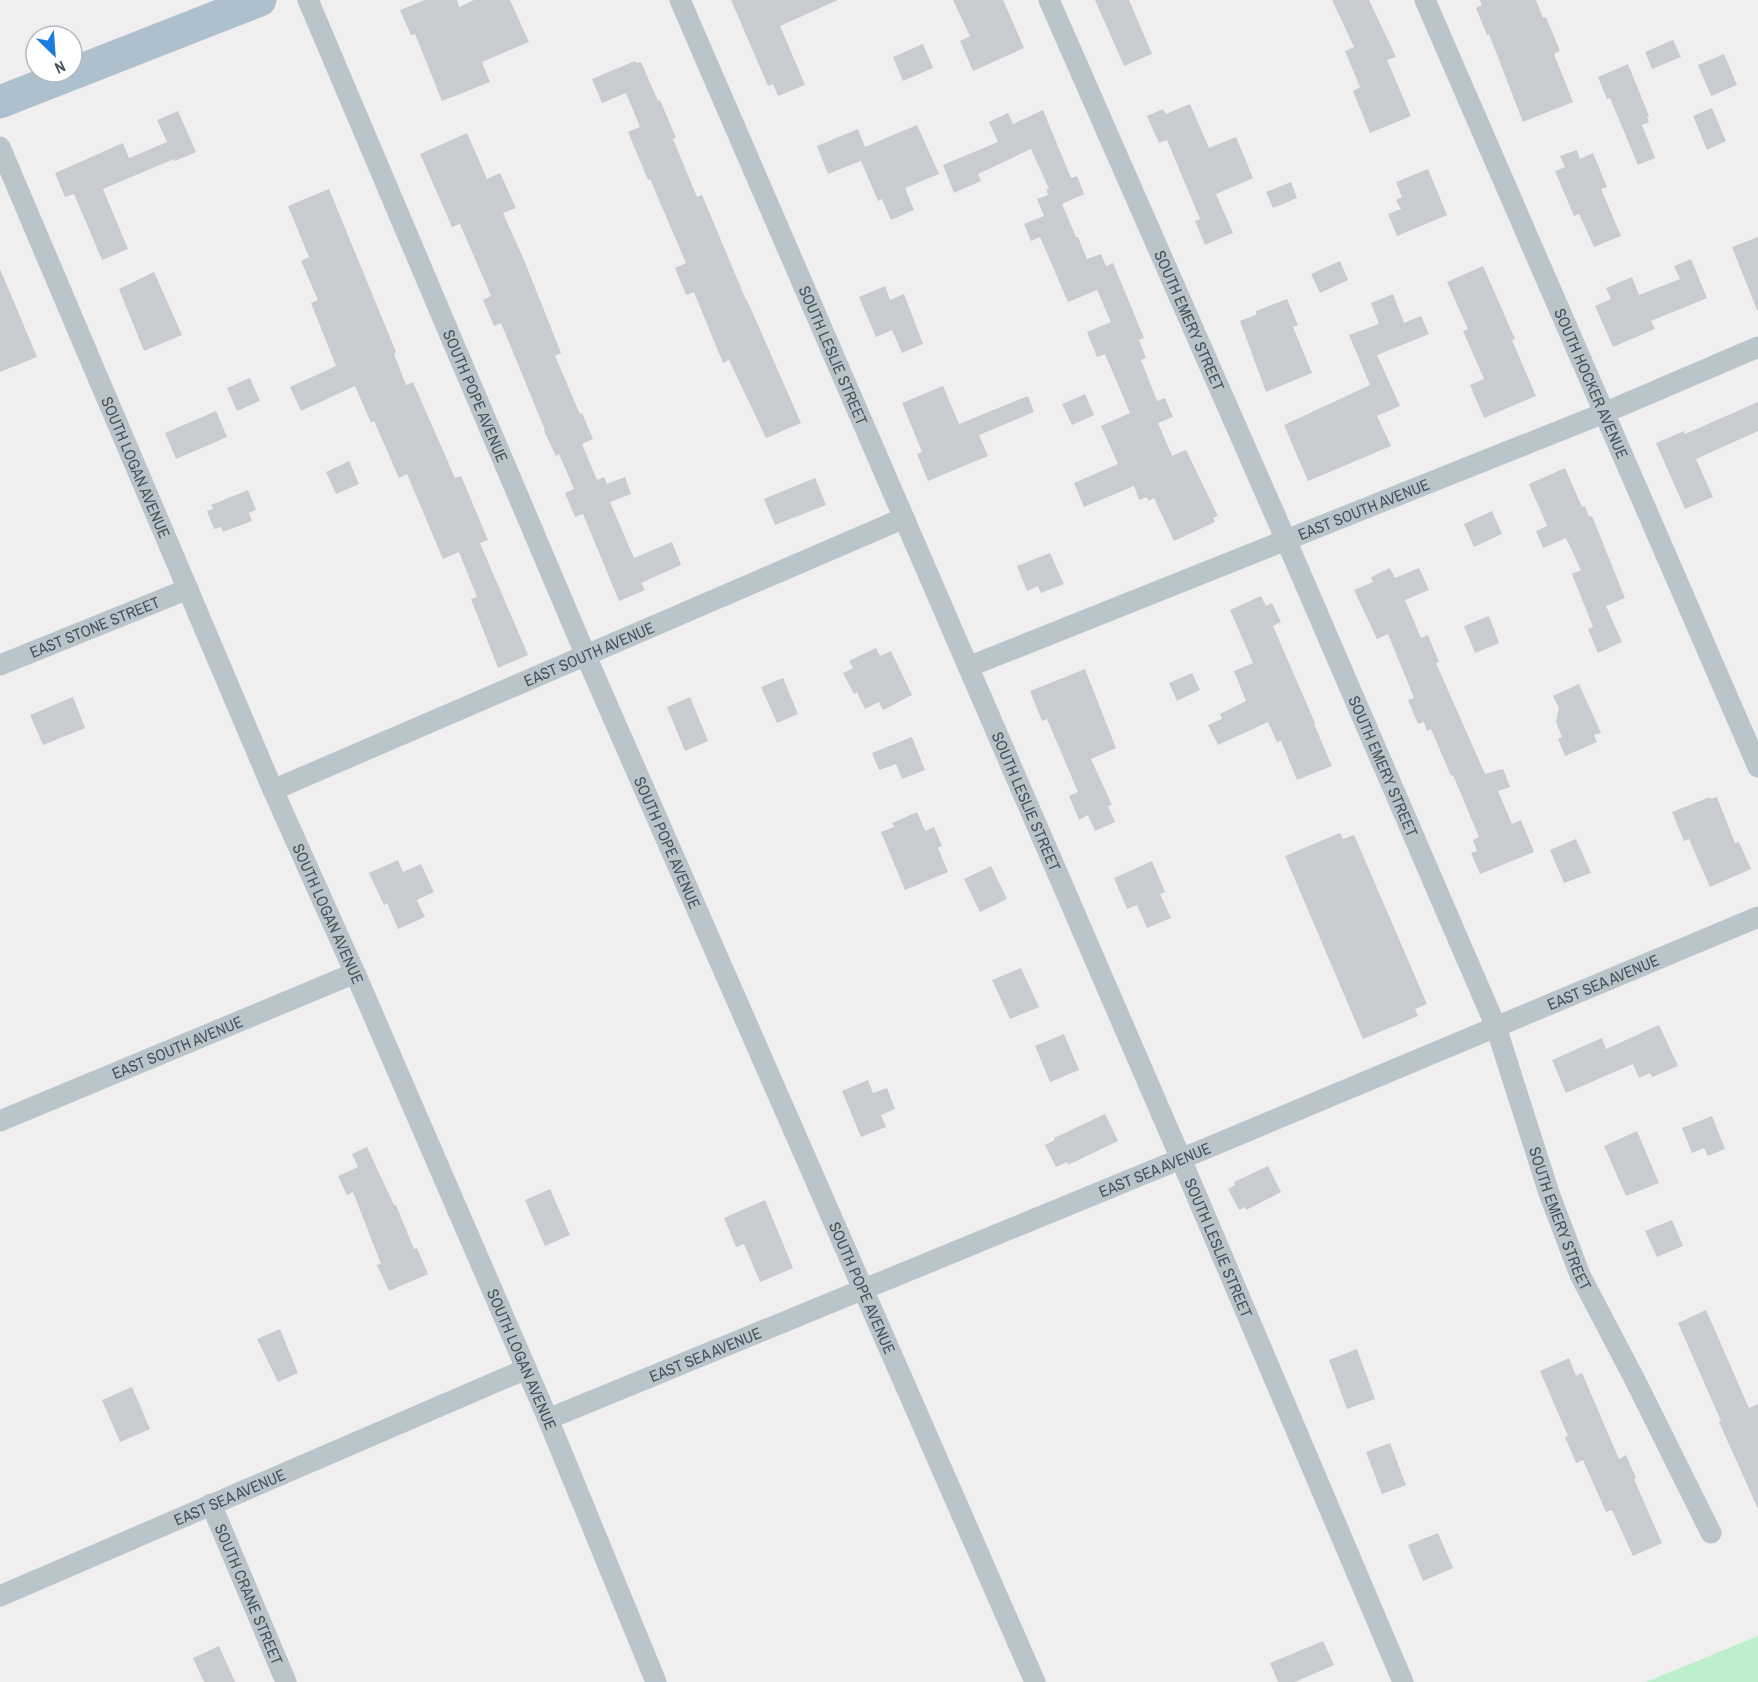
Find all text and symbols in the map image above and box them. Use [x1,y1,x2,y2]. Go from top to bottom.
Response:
north arrow [24,24,84,84]
text: N [51,56,69,80]
street label: SOUTH EMERY STREET [1149,247,1230,394]
street label: SOUTH LESLIE STREET [794,282,873,428]
street label: SOUTH HOCKER AVENUE [1549,305,1634,462]
street label: SOUTH POPE AVENUE [438,326,514,466]
street label: SOUTH LOGAN AVENUE [96,393,176,541]
street label: EAST SOUTH AVENUE [1295,473,1433,545]
street label: EAST STONE STREET [26,591,163,663]
street label: EAST SOUTH AVENUE [520,616,657,692]
street label: SOUTH EMERY STREET [1343,692,1424,840]
street label: SOUTH LESLIE STREET [987,728,1066,874]
street label: SOUTH POPE AVENUE [629,773,706,912]
street label: SOUTH LOGAN AVENUE [287,840,369,987]
street label: EAST SEA AVENUE [1544,949,1662,1015]
street label: EAST SOUTH AVENUE [108,1010,246,1084]
street label: EAST SEA AVENUE [1095,1137,1214,1202]
street label: SOUTH EMERY STREET [1524,1144,1597,1294]
street label: SOUTH LESLIE STREET [1179,1174,1258,1321]
street label: SOUTH POPE AVENUE [824,1218,901,1357]
street label: SOUTH LOGAN AVENUE [482,1285,562,1433]
street label: EAST SEA AVENUE [646,1321,765,1387]
street label: EAST SEA AVENUE [170,1463,289,1531]
street label: SOUTH CRANE STREET [210,1520,289,1668]

